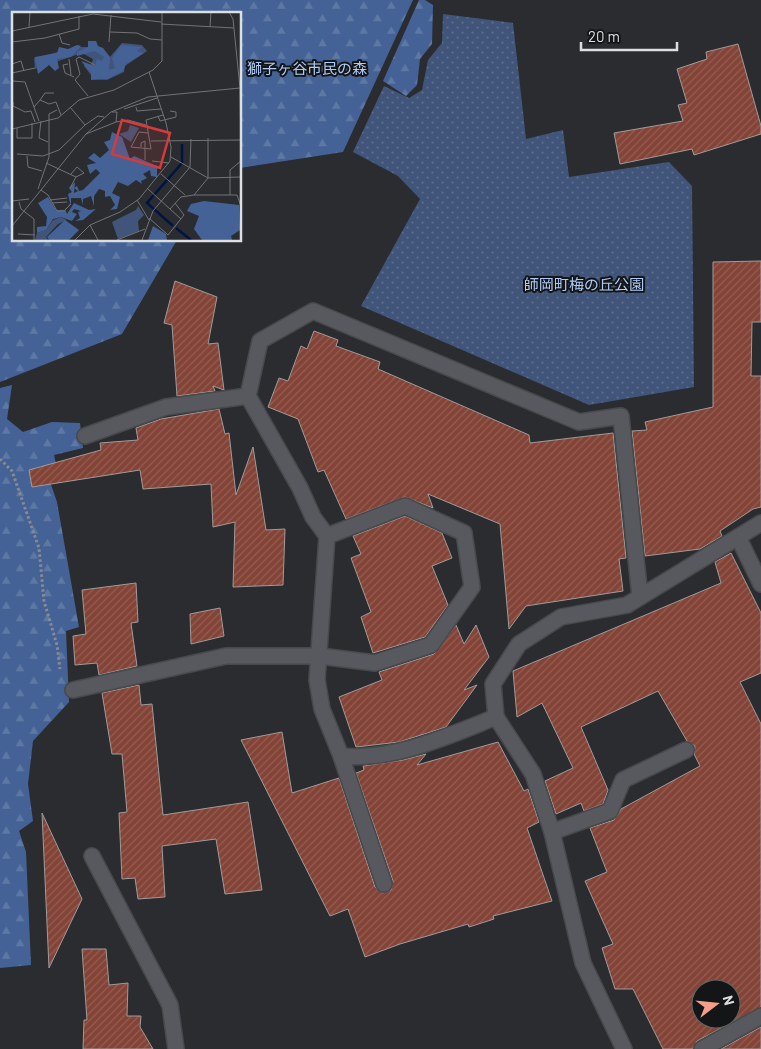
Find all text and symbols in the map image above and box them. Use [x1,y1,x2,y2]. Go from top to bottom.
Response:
inset map [12,12,241,241]
scale bar [581,20,677,52]
text: 20 m [588,27,620,45]
park label: 獅子ヶ谷市民の森 [247,59,367,77]
park label: 師岡町梅の丘公園 [524,275,644,293]
north arrow [691,979,741,1029]
text: N [720,993,738,1007]

